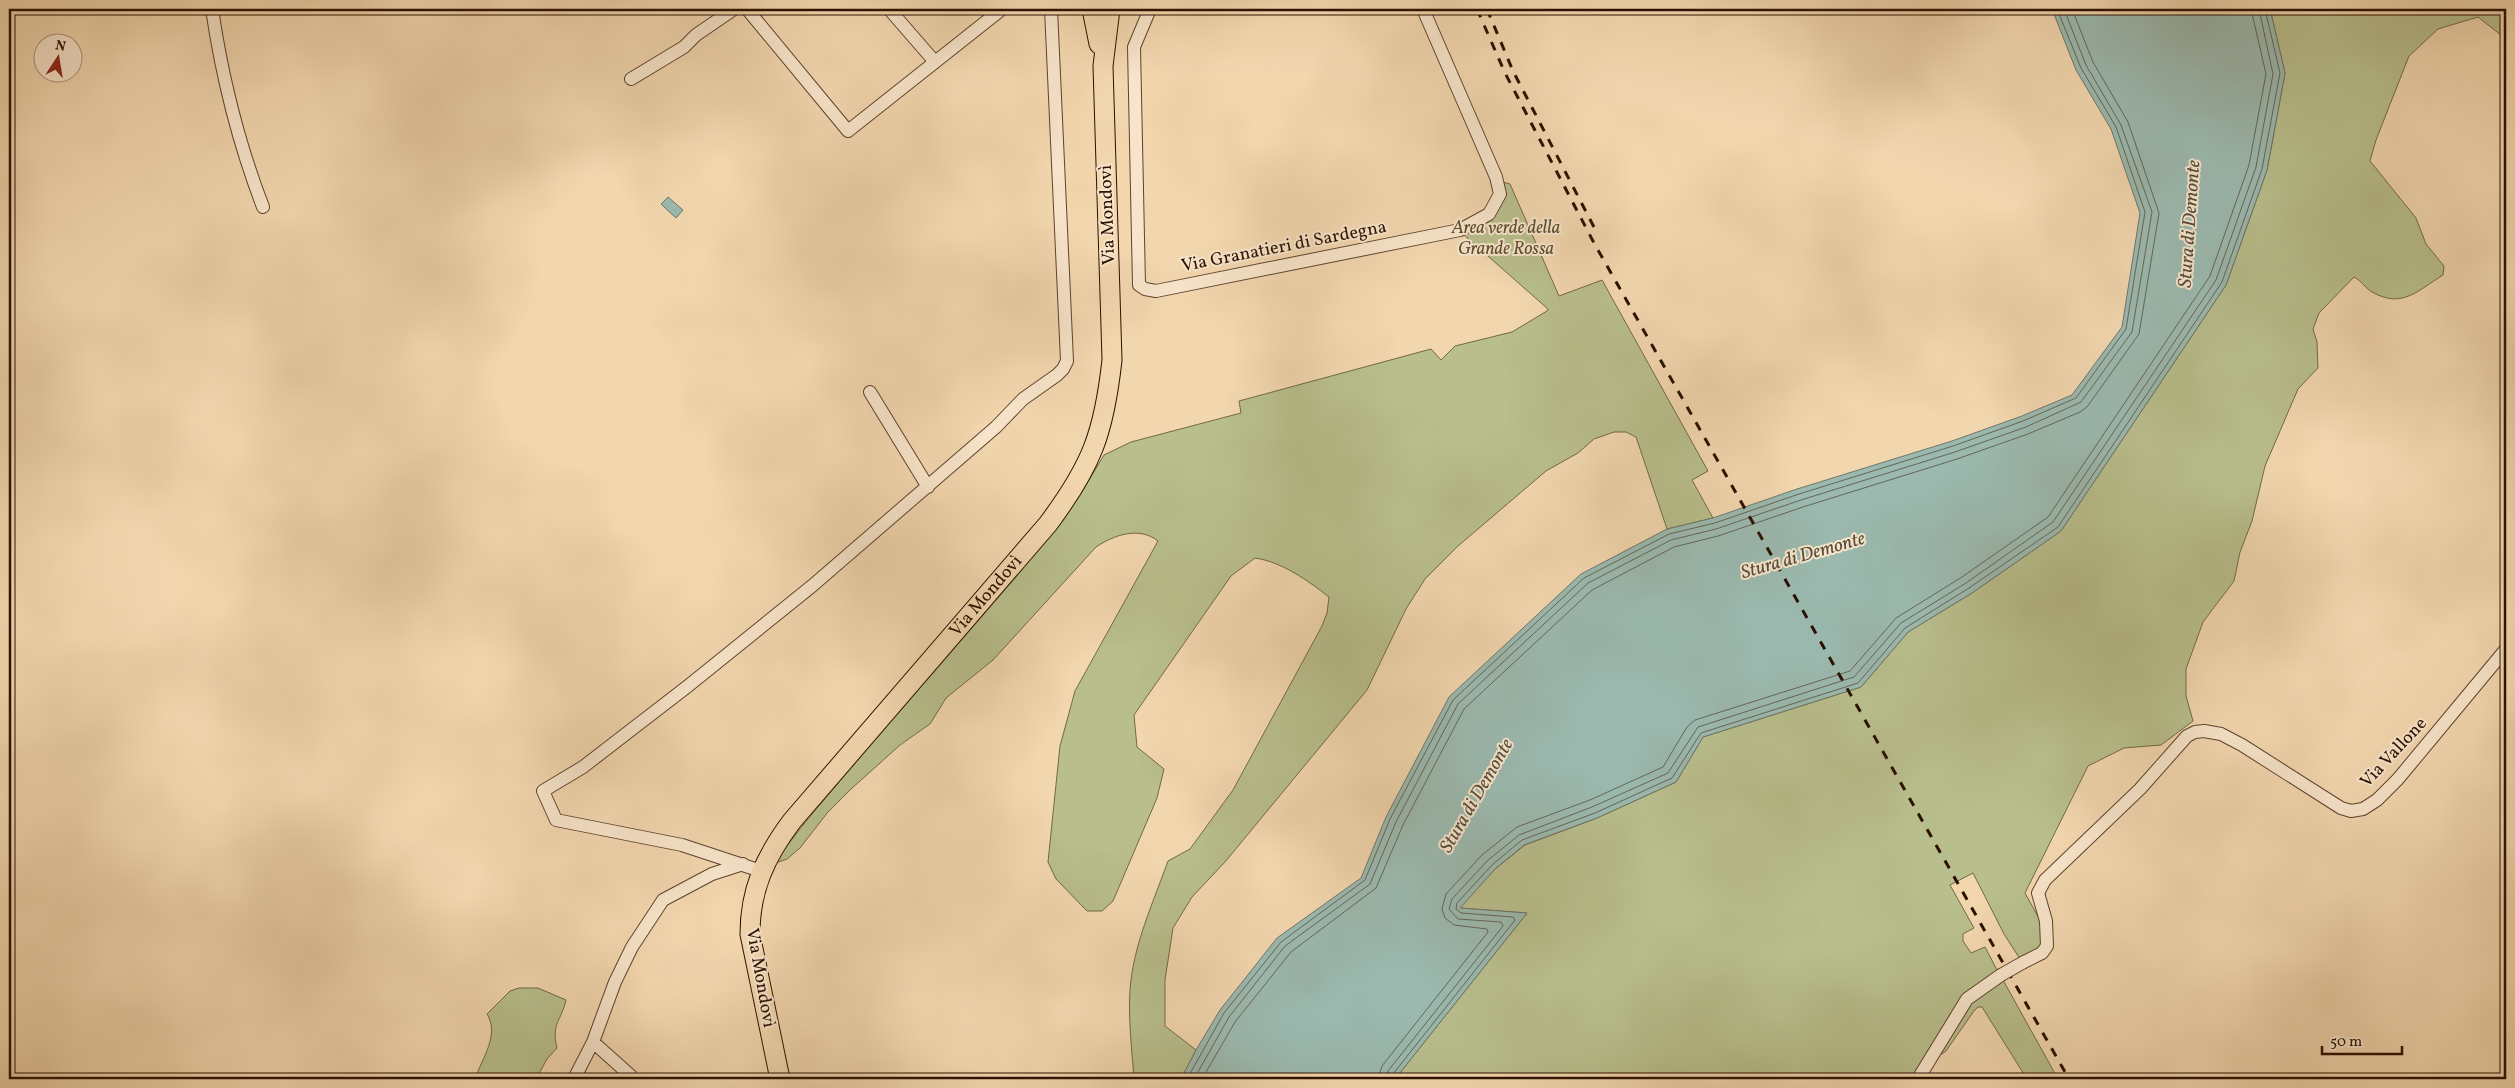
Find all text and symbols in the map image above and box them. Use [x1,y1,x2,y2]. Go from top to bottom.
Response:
north arrow [32,32,82,82]
text: N [53,36,67,57]
water label: Stura di Demonte [2173,159,2207,289]
street label: Via Mondovì [1094,164,1122,266]
street label: Via Granatieri di Sardegna [1179,215,1389,279]
park label: Area verde della Grande Rossa [1451,216,1560,262]
water label: Stura di Demonte [1738,526,1868,586]
street label: Via Mondovì [944,550,1028,642]
street label: Via Vallone [2355,712,2433,794]
water label: Stura di Demonte [1434,734,1520,858]
street label: Via Mondovì [739,926,781,1030]
scale bar [2322,1023,2402,1055]
text: 50 m [2330,1032,2362,1053]

